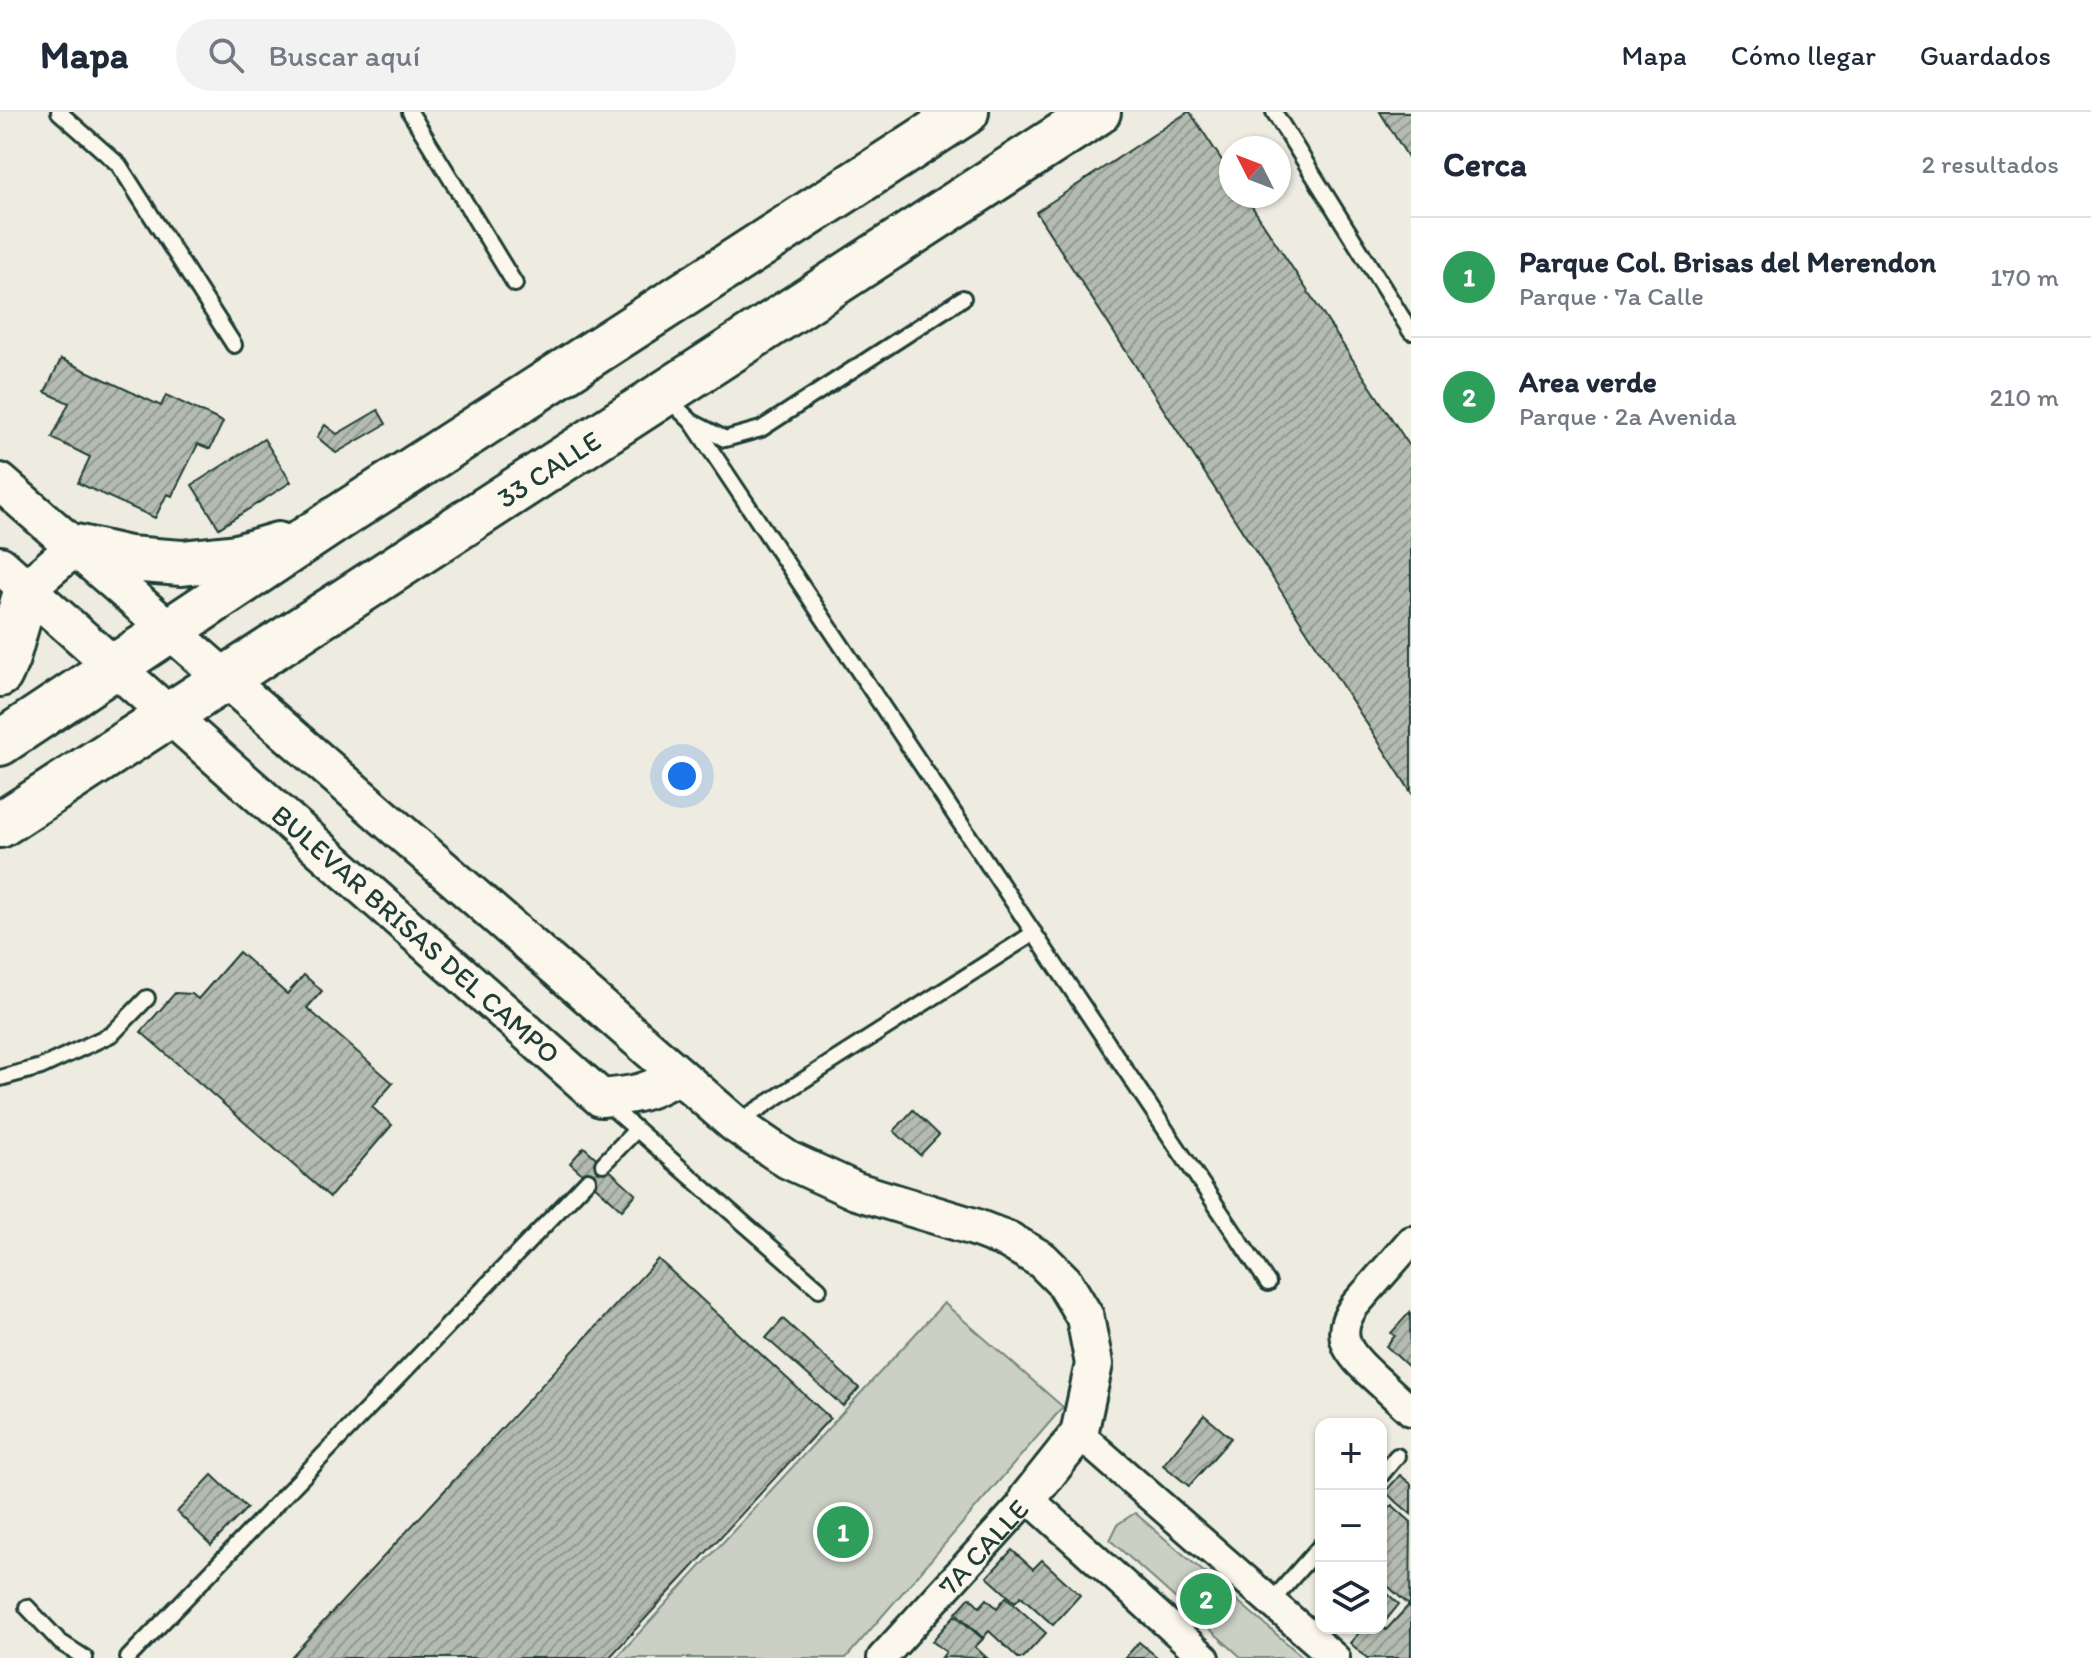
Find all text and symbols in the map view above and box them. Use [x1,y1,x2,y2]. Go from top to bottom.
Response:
search box [176,19,736,91]
text: Mapa [40,32,128,78]
icon: search [204,33,248,77]
text: Buscar aquí [268,37,420,74]
text: Mapa [1622,38,1687,72]
text: Cómo llegar [1731,38,1876,72]
text: Guardados [1920,38,2051,72]
north arrow [1219,136,1291,208]
text: Cerca [1443,144,1527,185]
text: 2 resultados [1921,148,2059,180]
text: Parque Col. Brisas del Merendon [1519,243,1936,280]
text: 1 [1463,261,1475,293]
text: 170 m [1990,261,2059,293]
text: Parque · 7a Calle [1519,280,1704,312]
text: Area verde [1519,363,1657,400]
text: 2 [1462,381,1476,413]
text: 210 m [1990,381,2059,413]
text: Parque · 2a Avenida [1519,400,1737,432]
street label: 33 CALLE [490,423,607,515]
your location [662,756,702,796]
street label: BULEVAR BRISAS DEL CAMPO [265,797,567,1071]
map controls [1315,1418,1387,1634]
button: + [1315,1418,1387,1490]
button: − [1315,1490,1387,1562]
street label: 7A CALLE [931,1492,1035,1602]
pin: 1 [817,1502,869,1562]
button: layers [1315,1562,1387,1634]
pin: 2 [1180,1569,1232,1629]

